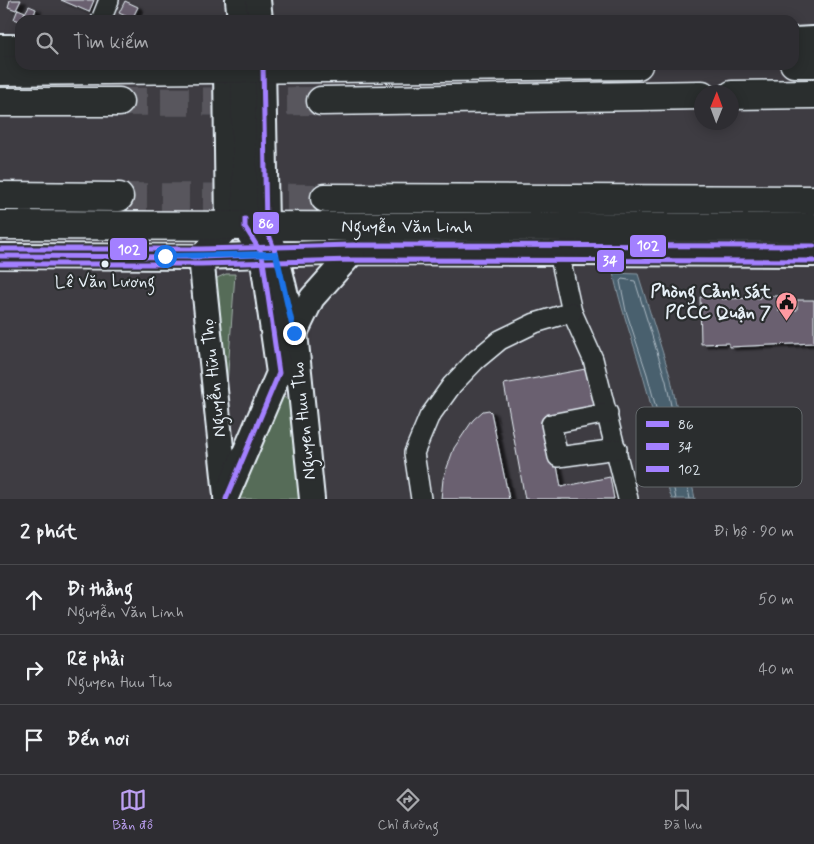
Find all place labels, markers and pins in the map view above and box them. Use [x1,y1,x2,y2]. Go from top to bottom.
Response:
marker: Lê Văn Lương [100,259,110,269]
place label: Lê Văn Lương [55,271,155,296]
place label: Phòng Cảnh sát PCCC Quận 7 [650,280,771,325]
public building icon: Phòng Cảnh sát PCCC Quận 7 [775,290,799,321]

